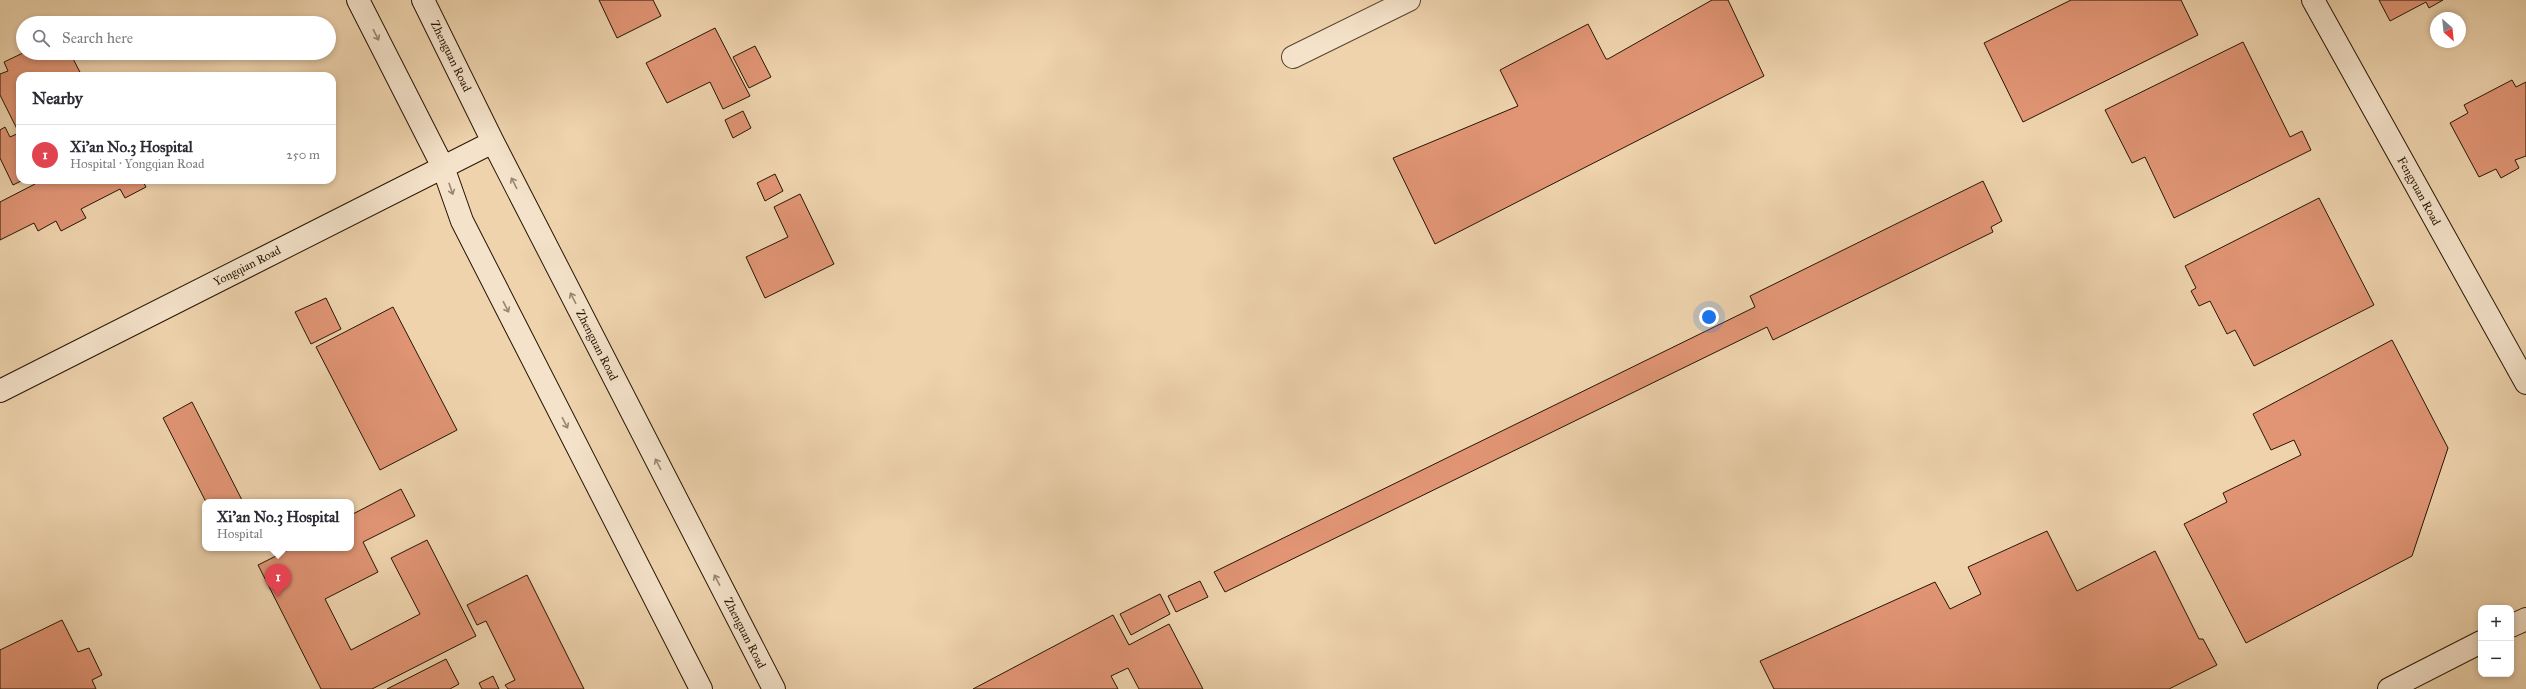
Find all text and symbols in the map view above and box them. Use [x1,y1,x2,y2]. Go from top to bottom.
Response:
north arrow [2430,12,2466,48]
search box [16,16,336,60]
street label: Zhenguan Road [427,18,474,94]
icon: search [30,27,52,49]
text: Search here [62,29,133,47]
one-way arrow [372,29,380,41]
text: Nearby [32,88,83,109]
text: Xi'an No.3 Hospital [70,138,193,156]
text: 1 [42,147,48,163]
text: 250 m [286,147,320,163]
street label: Fengyuan Road [2393,154,2444,228]
text: Hospital · Yongqian Road [70,156,204,172]
one-way arrow [510,177,517,189]
one-way arrow [447,183,455,195]
street label: Yongqian Road [211,243,284,290]
one-way arrow [569,293,576,305]
one-way arrow [502,301,510,313]
street label: Zhenguan Road [572,307,621,383]
your location [1699,307,1719,327]
one-way arrow [562,416,569,428]
one-way arrow [654,458,661,470]
popup [202,499,354,551]
text: Xi'an No.3 Hospital [217,508,339,526]
text: Hospital [217,526,263,542]
pin: 1 [265,564,291,597]
one-way arrow [713,574,721,586]
street label: Zhenguan Road [720,595,769,671]
map controls [2478,605,2514,677]
button: + [2478,605,2514,641]
button: − [2478,641,2514,677]

